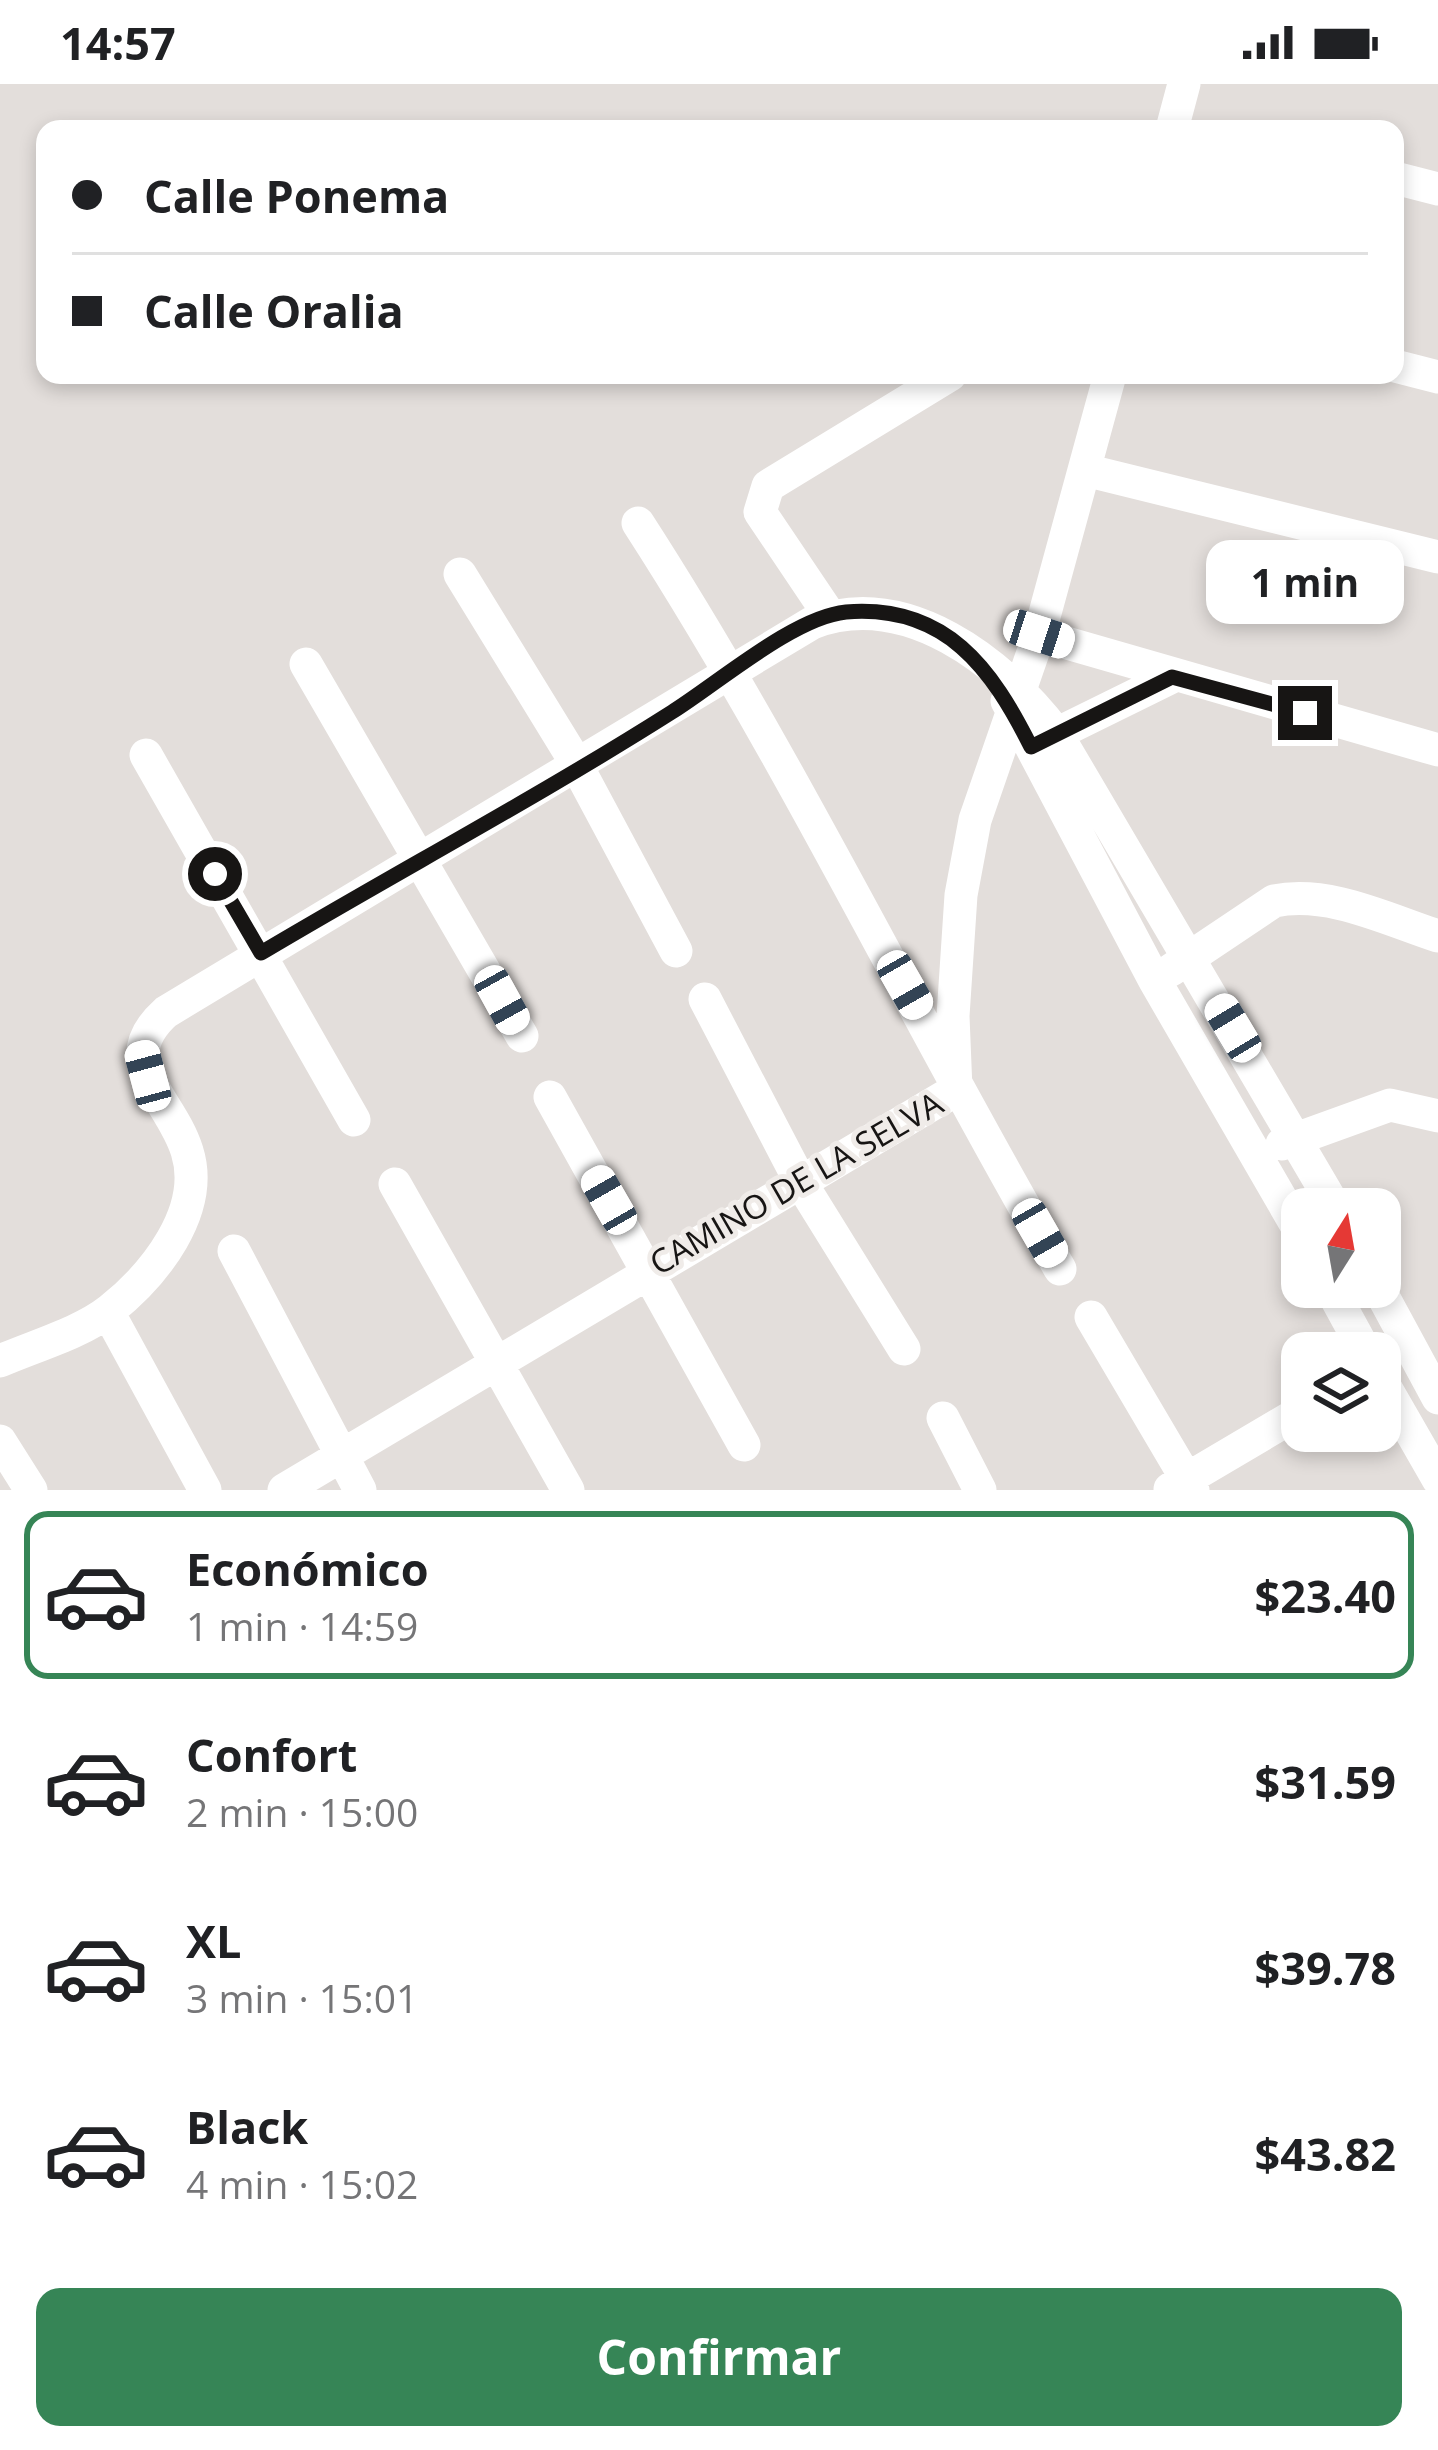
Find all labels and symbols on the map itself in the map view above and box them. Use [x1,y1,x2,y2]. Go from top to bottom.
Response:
callout: 1 min [1206,539,1404,623]
car [999,606,1079,662]
route end [1278,686,1332,740]
route start [188,847,242,901]
car [871,945,939,1025]
car [469,960,535,1040]
car [1199,988,1267,1068]
car [121,1037,175,1115]
street label: CAMINO DE LA SELVA [641,1080,951,1285]
car [575,1160,643,1240]
north arrow [1281,1188,1401,1308]
car [1006,1193,1074,1273]

